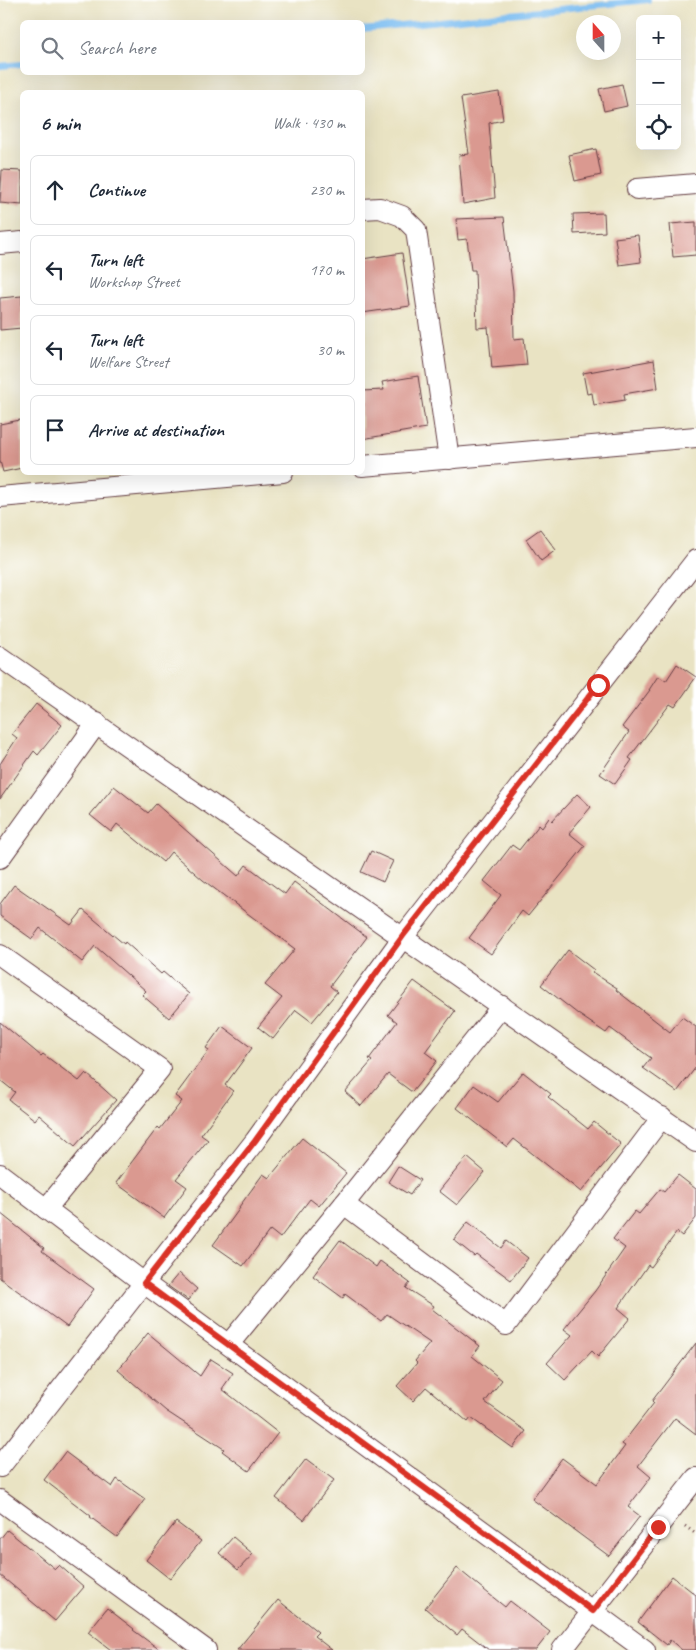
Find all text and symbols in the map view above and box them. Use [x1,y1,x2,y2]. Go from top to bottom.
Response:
north arrow [576,15,621,60]
map controls [636,15,681,150]
button: + [636,15,681,60]
search box [20,20,365,75]
icon: search [38,34,66,62]
text: Search here [78,36,155,60]
button: − [636,60,681,105]
button: locate [636,105,681,150]
text: 6 min [40,110,81,136]
text: Walk · 430 m [273,113,345,133]
icon: ahead [41,176,69,204]
text: Continue [88,178,145,202]
text: 230 m [310,180,344,200]
text: Turn left [88,248,143,272]
icon: left [41,256,69,284]
text: 170 m [310,260,344,280]
text: Workshop Street [88,272,180,292]
text: Turn left [88,328,143,352]
icon: left [41,336,69,364]
text: 30 m [317,340,344,360]
text: Welfare Street [88,352,169,372]
icon: arrive [41,416,69,444]
text: Arrive at destination [88,418,224,442]
route start [587,674,610,697]
route end [647,1516,670,1539]

